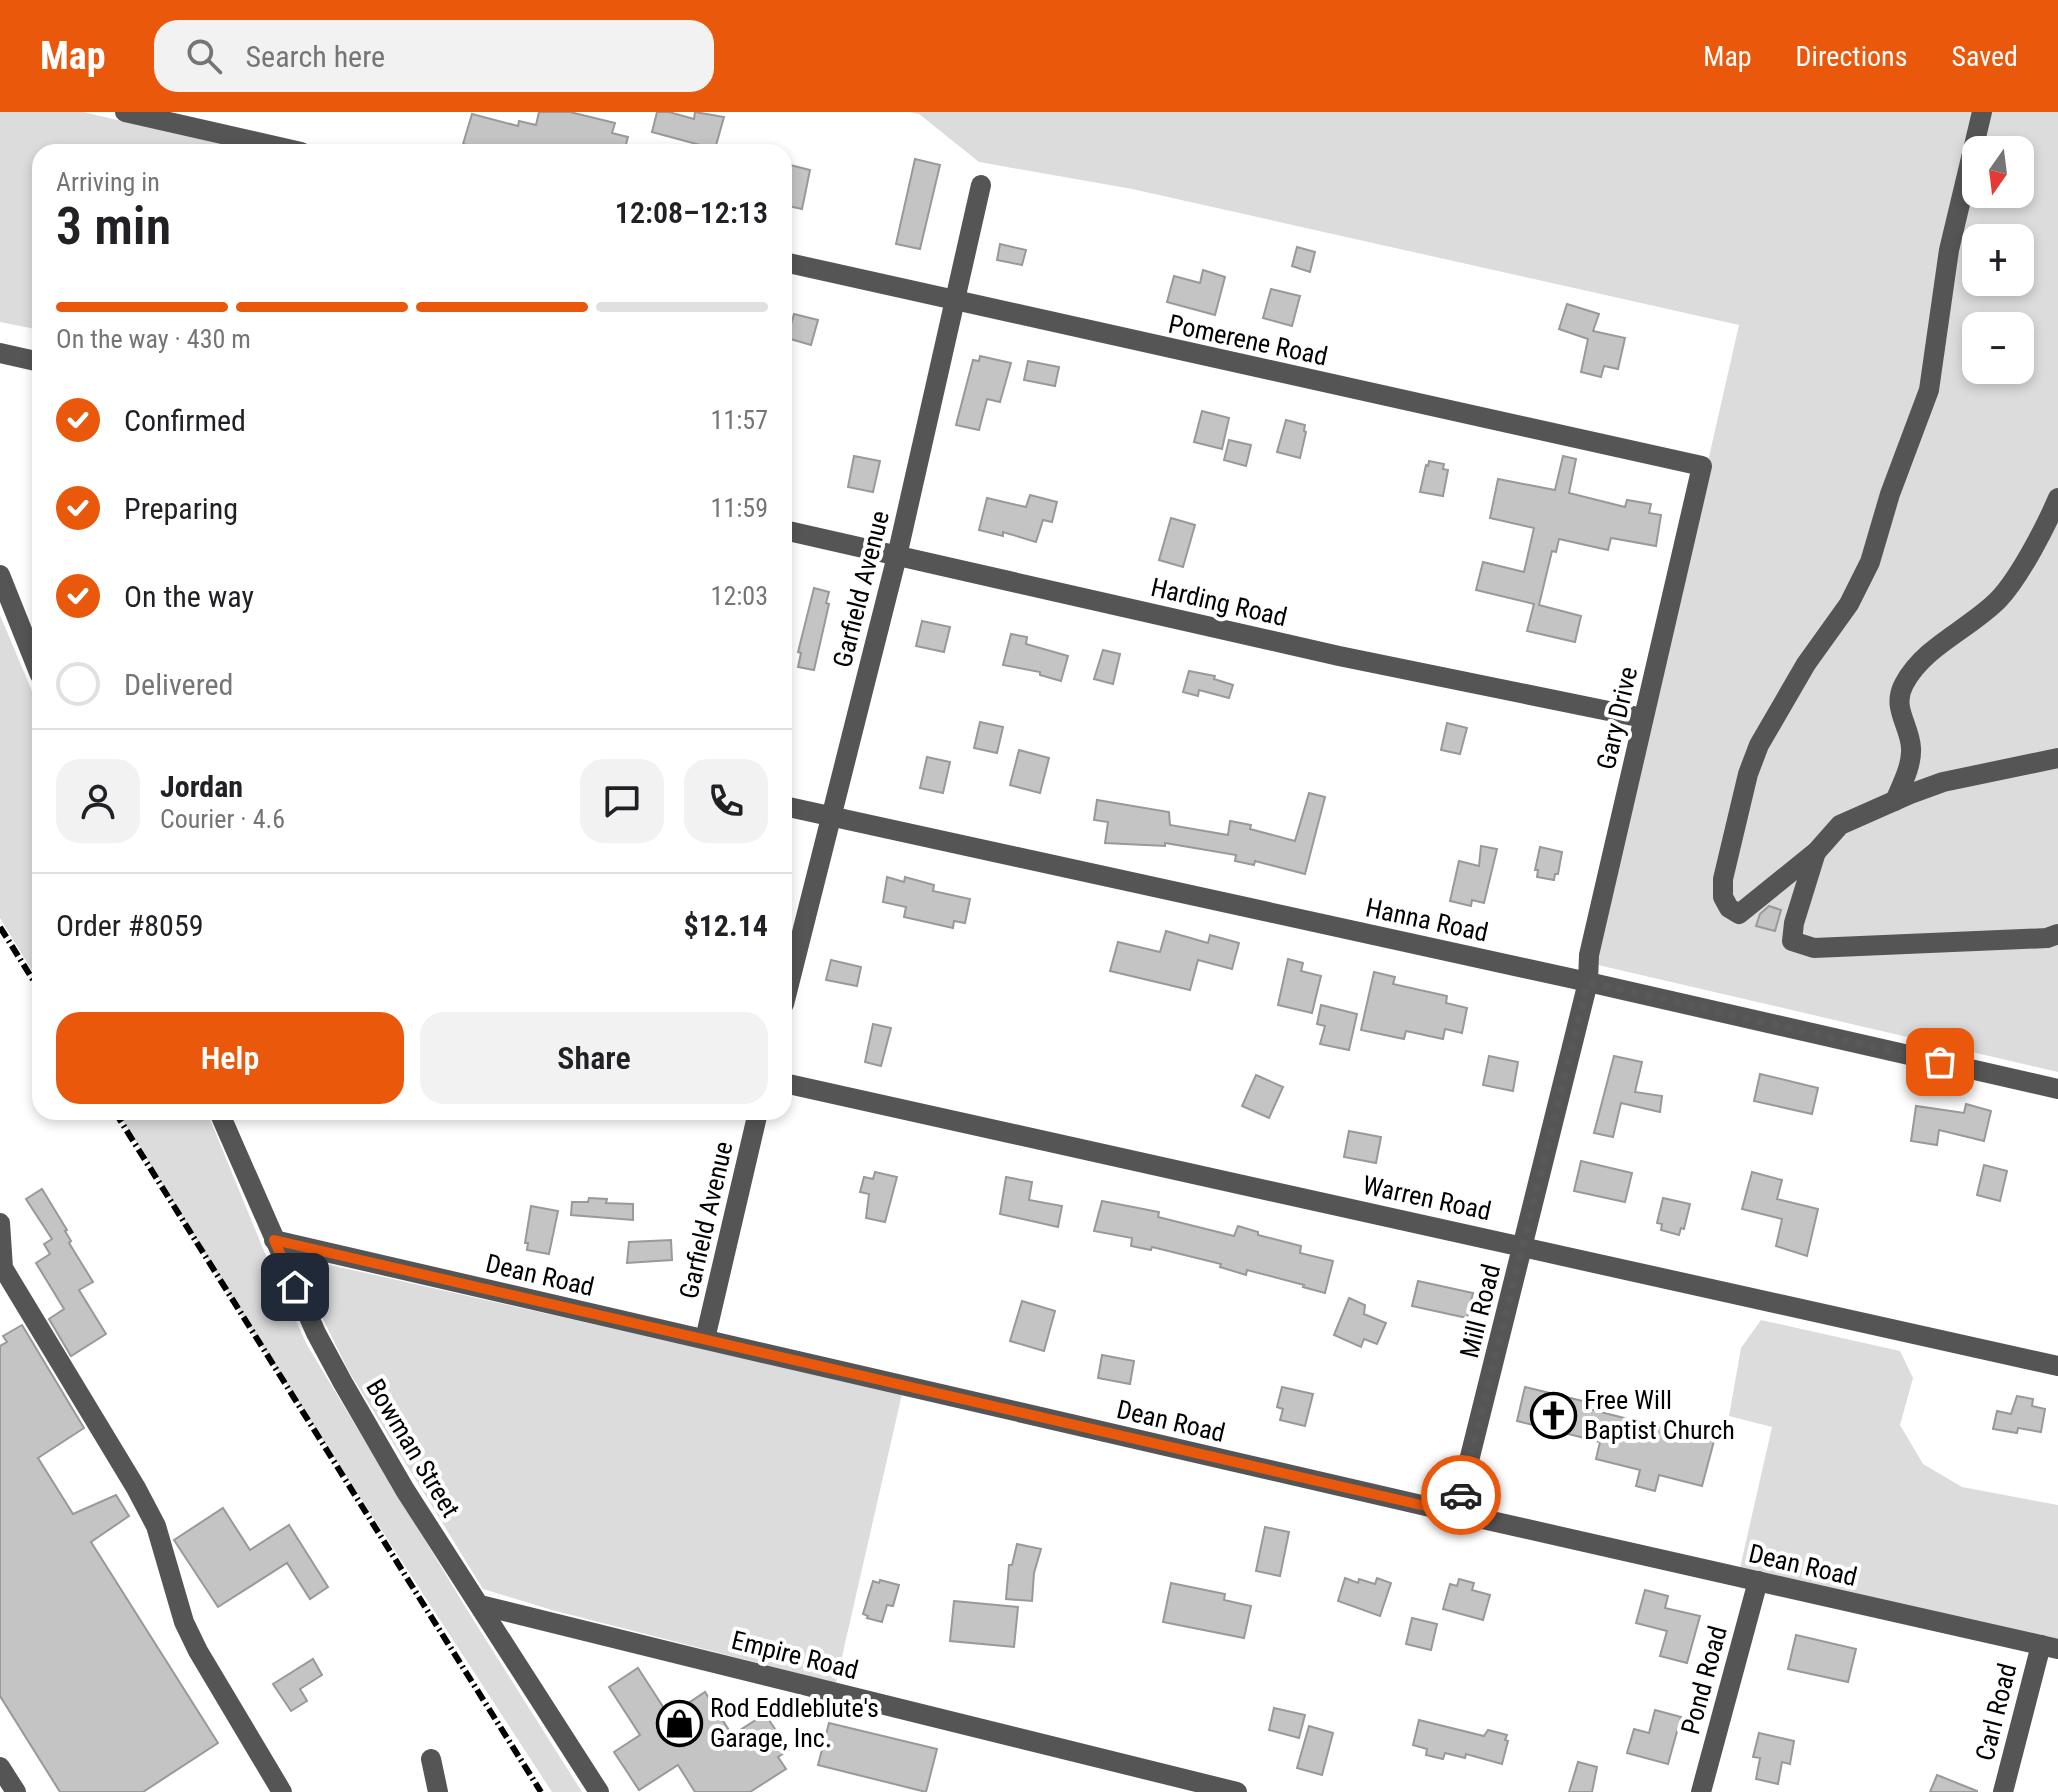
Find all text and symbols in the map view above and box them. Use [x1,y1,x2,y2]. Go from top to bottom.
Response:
search box [154,20,714,92]
text: Map [40,34,106,78]
icon: search [182,34,226,78]
text: Search here [246,39,385,74]
text: Map [1703,40,1752,73]
text: Directions [1796,40,1907,73]
text: Saved [1951,40,2018,73]
north arrow [1962,136,2034,208]
map controls [1962,136,2034,384]
text: Arriving in [56,167,160,197]
text: 12:08–12:13 [615,195,768,230]
text: 3 min [56,196,171,257]
button: + [1962,224,2034,296]
street label: Pomerene Road [1166,308,1330,372]
button: − [1962,312,2034,384]
text: On the way · 430 m [56,324,251,354]
icon: check [56,398,100,442]
text: Confirmed [124,403,246,438]
text: 11:57 [711,405,768,435]
icon: check [56,486,100,530]
text: Preparing [124,491,238,526]
text: 11:59 [711,493,768,523]
street label: Garfield Avenue [827,508,895,670]
street label: Harding Road [1148,572,1290,632]
icon: check [56,574,100,618]
text: On the way [124,579,254,614]
text: 12:03 [711,581,768,611]
street label: Gary Drive [1591,664,1643,772]
text: Delivered [124,667,233,702]
button: person [56,759,140,843]
button: chat [580,759,664,843]
button: phone [684,759,768,843]
text: Jordan [160,769,243,804]
text: Courier · 4.6 [160,804,285,834]
street label: Hanna Road [1363,892,1491,948]
text: Order #8059 [56,908,204,943]
text: $12.14 [683,908,768,943]
button: Help [56,1012,404,1104]
button: Share [420,1012,768,1104]
pin [1906,1028,1974,1096]
icon: bag [1918,1040,1962,1084]
street label: Garfield Avenue [673,1139,739,1301]
street label: Warren Road [1360,1170,1494,1226]
street label: Dean Road [483,1248,597,1302]
pin [261,1253,329,1321]
street label: Mill Road [1454,1261,1506,1361]
icon: home [273,1265,317,1309]
street label: Bowman Street [360,1374,466,1522]
place label: Free Will Baptist Church [1584,1385,1735,1445]
church icon: Free Will Baptist Church [1529,1391,1577,1439]
street label: Dean Road [1114,1394,1228,1448]
courier [1421,1455,1501,1535]
icon: car [1439,1473,1483,1517]
street label: Dean Road [1746,1538,1860,1592]
street label: Pond Road [1675,1623,1733,1737]
street label: Empire Road [729,1625,861,1685]
street label: Carl Road [1969,1660,2023,1764]
place label: Rod Eddleblute's Garage, Inc. [710,1693,879,1753]
shop icon: Rod Eddleblute's Garage, Inc. [655,1699,703,1747]

